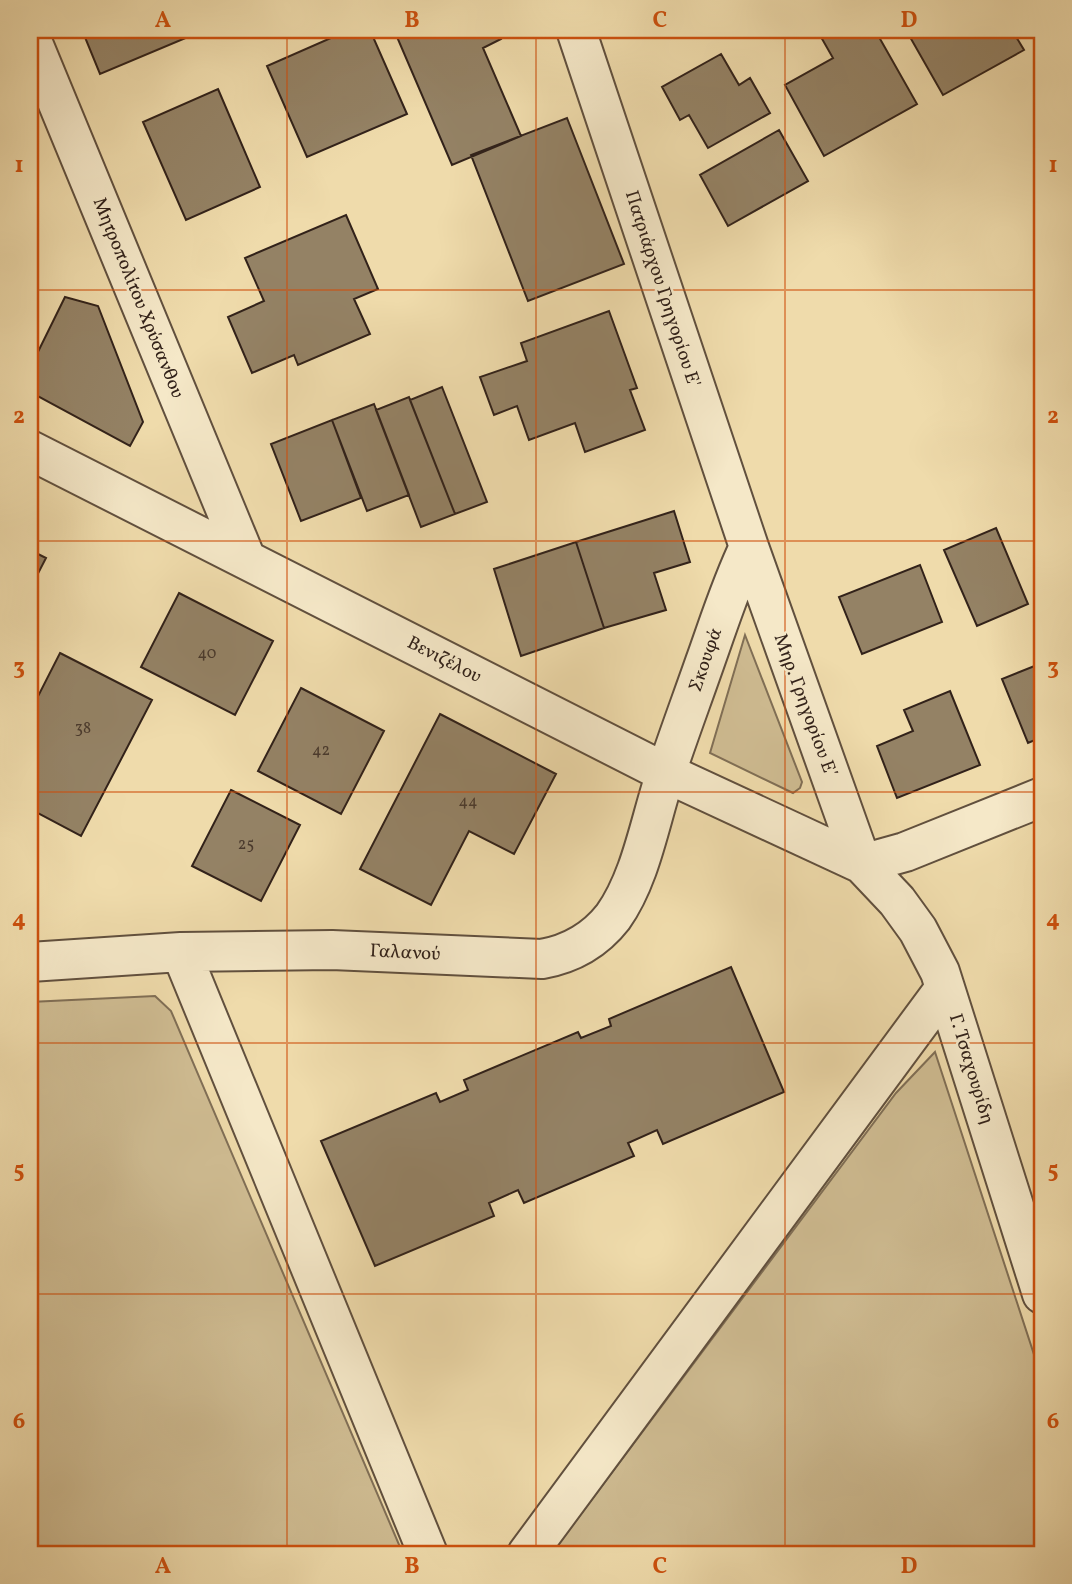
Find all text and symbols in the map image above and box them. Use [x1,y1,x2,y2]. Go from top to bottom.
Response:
text: A [155,5,171,37]
text: B [404,5,420,37]
text: C [653,5,667,37]
text: D [901,5,918,37]
text: 1 [14,150,24,182]
text: 1 [1048,150,1058,182]
street label: Πατριάρχου Γρηγορίου Ε' [618,187,706,391]
street label: Μητροπολίτου Χρύσανθου [86,194,190,402]
text: 2 [13,401,25,433]
text: 2 [1047,401,1059,433]
street label: Σκουφά [683,624,729,695]
street label: Βενιζέλου [402,630,486,690]
street label: Μηρ. Γρηγορίου Ε΄ [767,630,843,782]
house number: 40 [198,643,216,665]
text: 3 [13,652,25,684]
text: 3 [1047,652,1059,684]
house number: 38 [75,718,91,740]
house number: 42 [312,740,330,762]
house number: 44 [458,791,478,813]
house number: 25 [238,834,254,856]
text: 4 [12,904,26,936]
text: 4 [1046,904,1060,936]
street label: Γαλανού [369,938,441,968]
street label: Γ. Τσαχουρίδη [942,1010,1000,1128]
text: 5 [13,1155,25,1187]
text: 5 [1047,1155,1059,1187]
text: 6 [13,1406,25,1438]
text: 6 [1047,1406,1059,1438]
text: A [155,1551,171,1583]
text: B [404,1551,420,1583]
text: C [653,1551,667,1583]
text: D [901,1551,918,1583]

